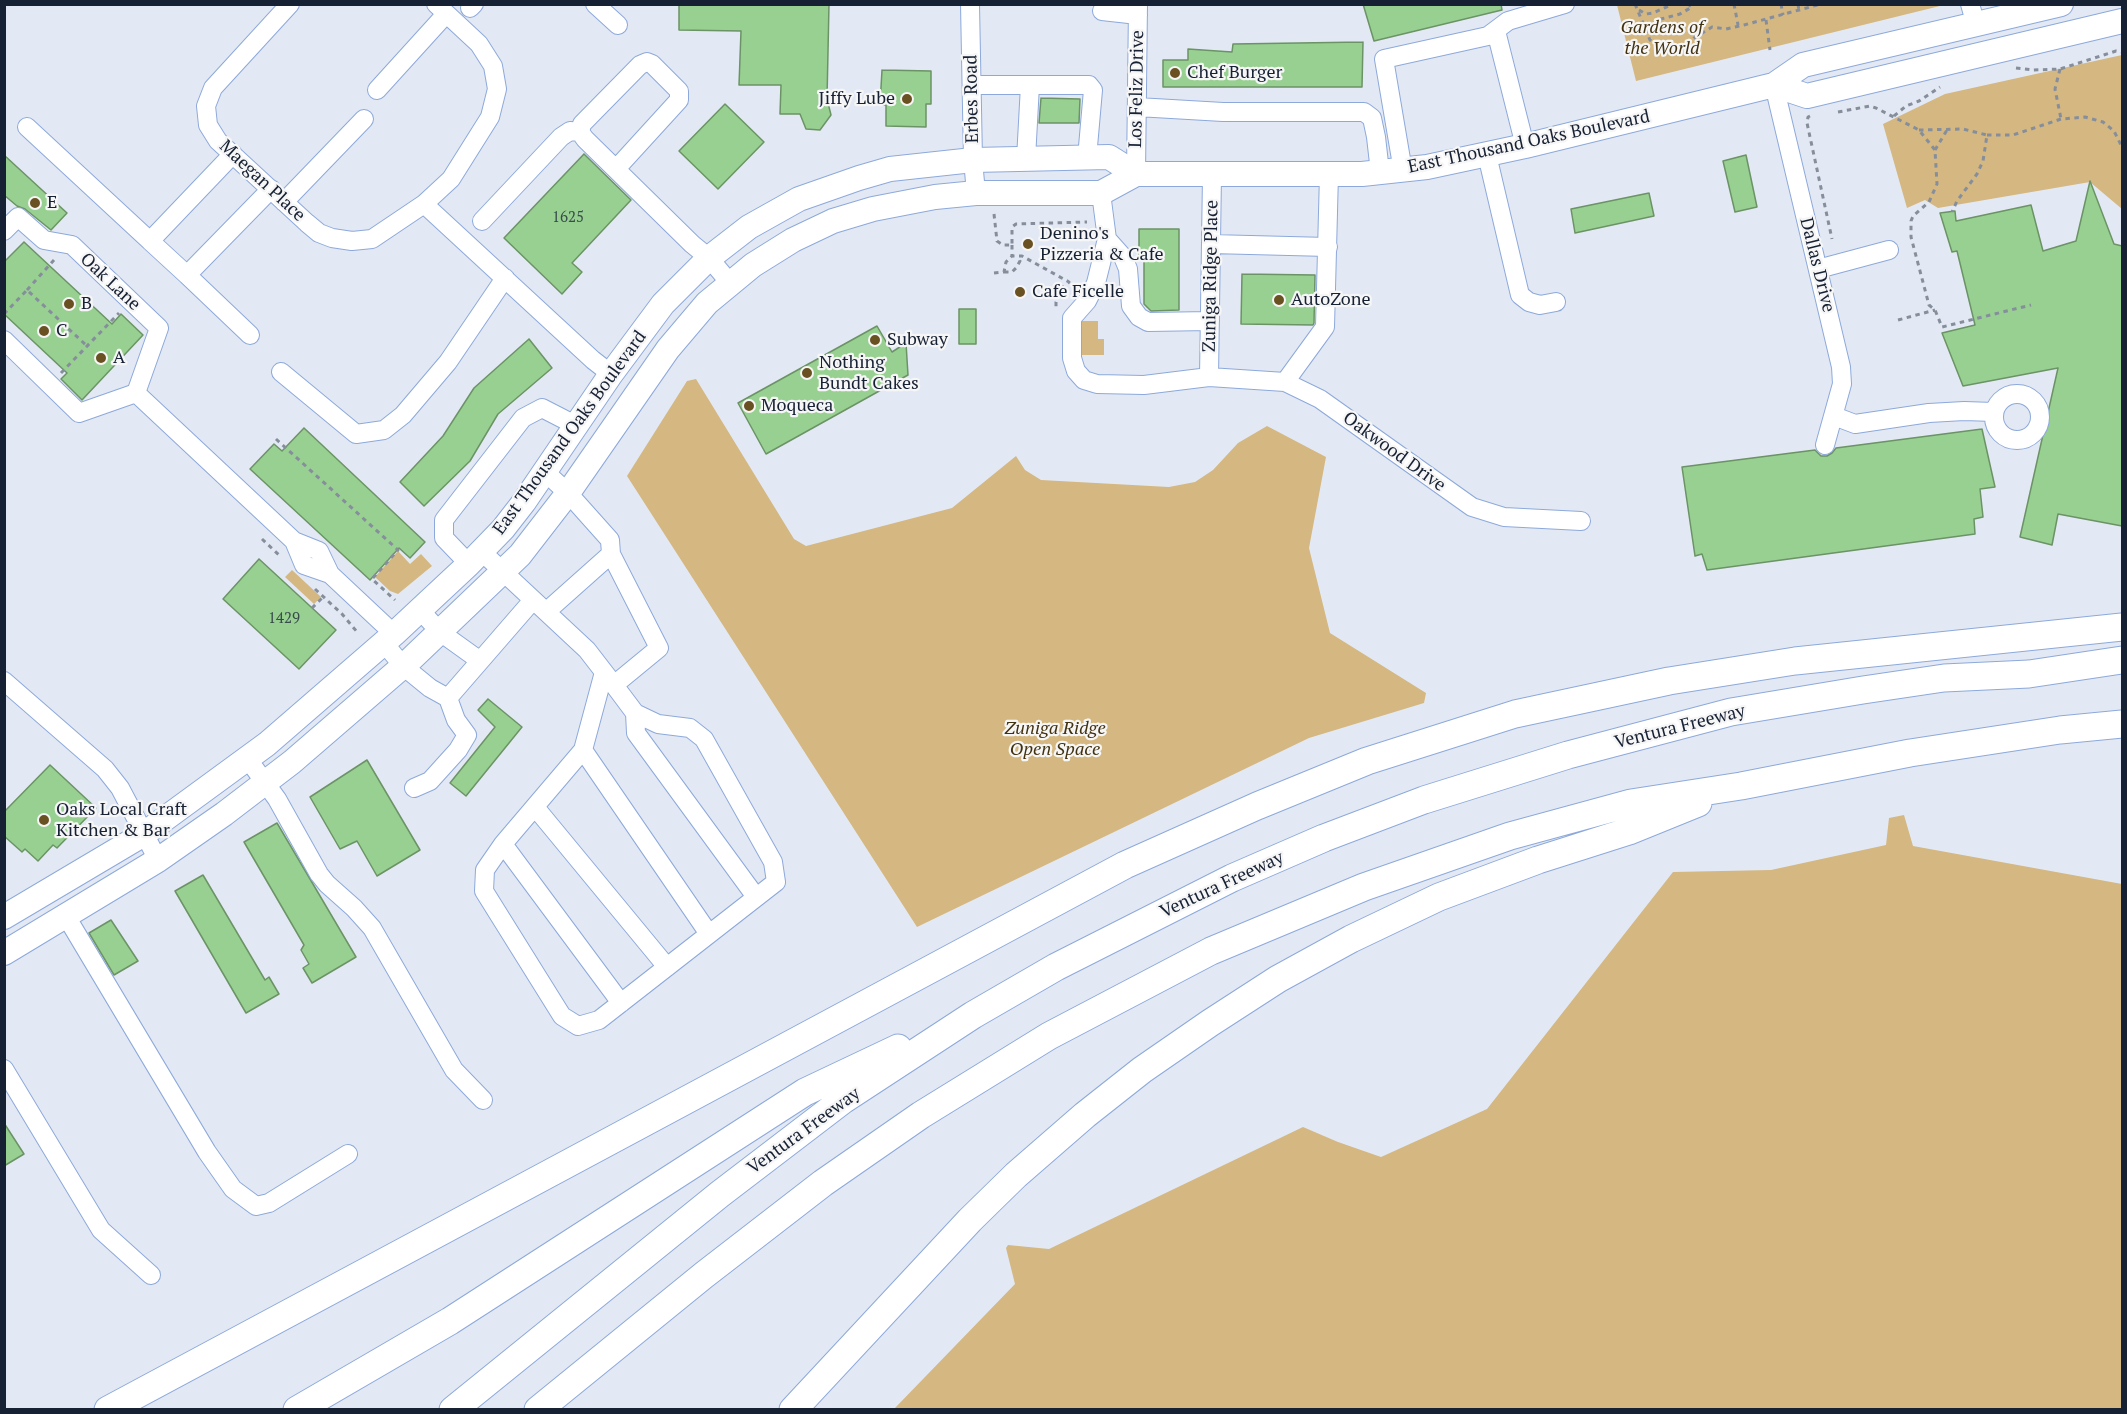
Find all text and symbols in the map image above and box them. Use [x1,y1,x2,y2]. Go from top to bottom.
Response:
park label: Gardens of the World [1621,17,1703,60]
street label: Los Feliz Drive [1125,30,1149,148]
street label: Erbes Road [960,55,984,143]
place label: Chef Burger [1187,62,1282,84]
marker: Chef Burger [1168,66,1182,80]
place label: Jiffy Lube [819,88,895,110]
marker: Jiffy Lube [900,92,914,106]
street label: East Thousand Oaks Boulevard [1406,106,1652,178]
street label: Maegan Place [215,136,309,226]
place label: E [47,192,57,214]
marker: E [28,196,42,210]
street label: Zuniga Ridge Place [1199,200,1223,352]
house number: 1625 [552,209,584,227]
street label: Dallas Drive [1795,215,1839,315]
place label: Denino's Pizzeria & Cafe [1040,223,1164,266]
marker: Denino's Pizzeria & Cafe [1021,237,1035,251]
street label: Oak Lane [75,249,145,315]
place label: Cafe Ficelle [1032,281,1124,303]
marker: Cafe Ficelle [1013,285,1027,299]
place label: AutoZone [1291,289,1371,311]
place label: B [81,293,92,315]
marker: AutoZone [1272,293,1286,307]
marker: B [62,297,76,311]
place label: C [56,320,68,342]
marker: C [37,324,51,338]
street label: East Thousand Oaks Boulevard [489,327,651,539]
place label: Subway [887,329,948,351]
marker: Subway [868,333,882,347]
place label: A [113,347,125,369]
marker: A [94,351,108,365]
place label: Nothing Bundt Cakes [819,352,919,394]
marker: Nothing Bundt Cakes [800,366,814,380]
place label: Moqueca [761,395,833,417]
marker: Moqueca [742,399,756,413]
street label: Oakwood Drive [1338,407,1450,497]
house number: 1429 [268,610,300,628]
street label: Ventura Freeway [1612,700,1748,754]
park label: Zuniga Ridge Open Space [1004,718,1106,760]
place label: Oaks Local Craft Kitchen & Bar [56,799,187,842]
marker: Oaks Local Craft Kitchen & Bar [37,813,51,827]
street label: Ventura Freeway [1157,847,1287,923]
street label: Ventura Freeway [743,1083,865,1179]

